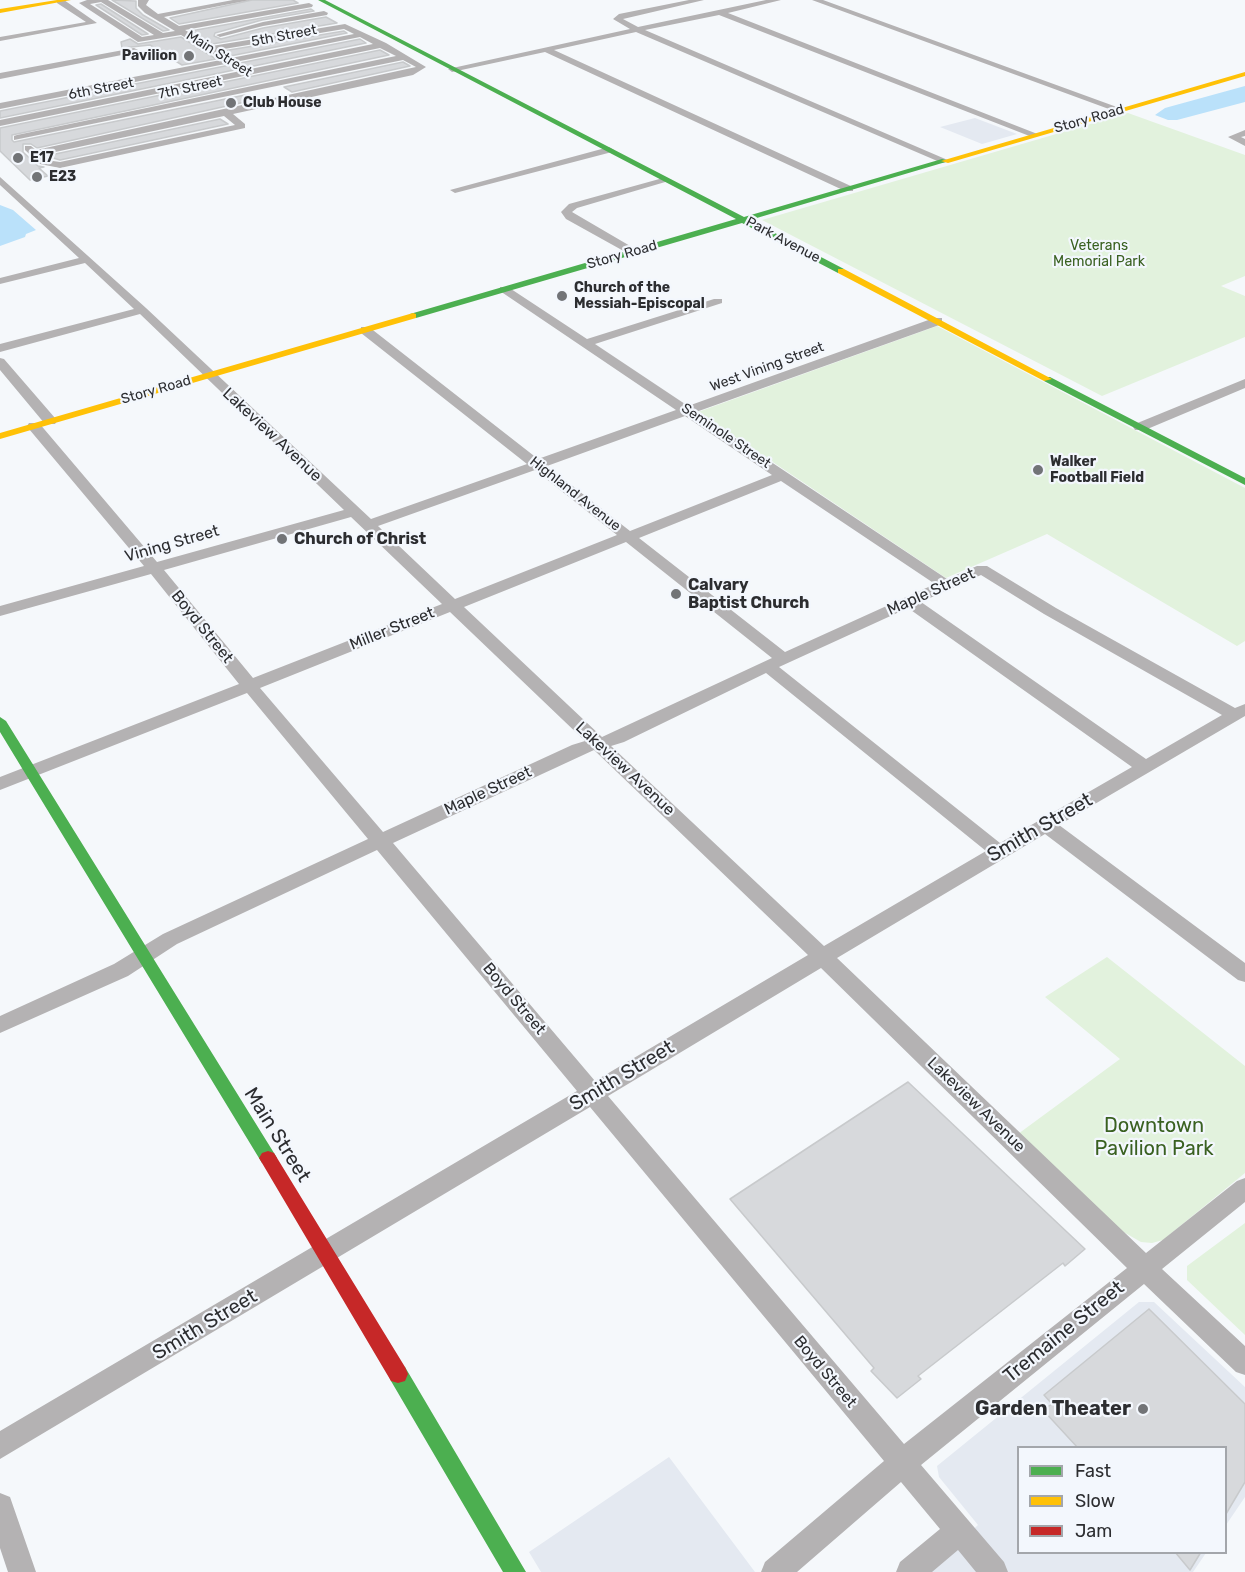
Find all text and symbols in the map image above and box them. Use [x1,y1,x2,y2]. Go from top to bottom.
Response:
street label: 5th Street [250,21,318,51]
street label: Main Street [183,27,255,81]
place label: Pavilion [122,48,177,64]
marker: Pavilion [182,49,196,63]
street label: 7th Street [156,73,224,103]
street label: 6th Street [67,74,135,104]
place label: Club House [243,95,322,111]
marker: Club House [224,96,238,110]
street label: Story Road [1052,101,1126,137]
place label: E17 [30,150,54,166]
marker: E17 [11,151,25,165]
place label: E23 [49,169,76,185]
marker: E23 [30,170,44,184]
street label: Park Avenue [743,213,823,267]
street label: Story Road [585,237,659,273]
park label: Veterans Memorial Park [1053,238,1145,270]
place label: Church of the Messiah-Episcopal [574,280,705,312]
marker: Church of the Messiah-Episcopal [555,289,569,303]
street label: West Vining Street [708,339,826,395]
street label: Story Road [119,372,193,408]
street label: Lakeview Avenue [218,384,326,486]
street label: Seminole Street [678,400,774,472]
street label: Highland Avenue [526,453,624,535]
place label: Walker Football Field [1050,454,1144,486]
marker: Walker Football Field [1031,463,1045,477]
street label: Vining Street [123,521,221,567]
place label: Church of Christ [294,529,426,549]
marker: Church of Christ [275,532,289,546]
street label: Maple Street [884,564,978,620]
place label: Calvary Baptist Church [688,575,809,613]
street label: Boyd Street [167,587,237,667]
marker: Calvary Baptist Church [669,587,683,601]
street label: Miller Street [347,603,437,655]
street label: Lakeview Avenue [571,718,679,820]
street label: Maple Street [441,762,535,820]
street label: Smith Street [983,788,1097,868]
street label: Boyd Street [478,959,550,1039]
street label: Smith Street [565,1035,679,1117]
street label: Lakeview Avenue [923,1053,1029,1157]
street label: Main Street [239,1083,315,1187]
park label: Downtown Pavilion Park [1094,1114,1214,1161]
street label: Tremaine Street [999,1276,1129,1388]
street label: Smith Street [148,1284,262,1366]
street label: Boyd Street [789,1332,861,1412]
place label: Garden Theater [975,1397,1131,1421]
marker: Garden Theater [1136,1402,1150,1416]
legend [1017,1446,1227,1554]
text: Fast [1075,1460,1111,1482]
text: Slow [1075,1490,1115,1512]
text: Jam [1075,1520,1112,1542]

